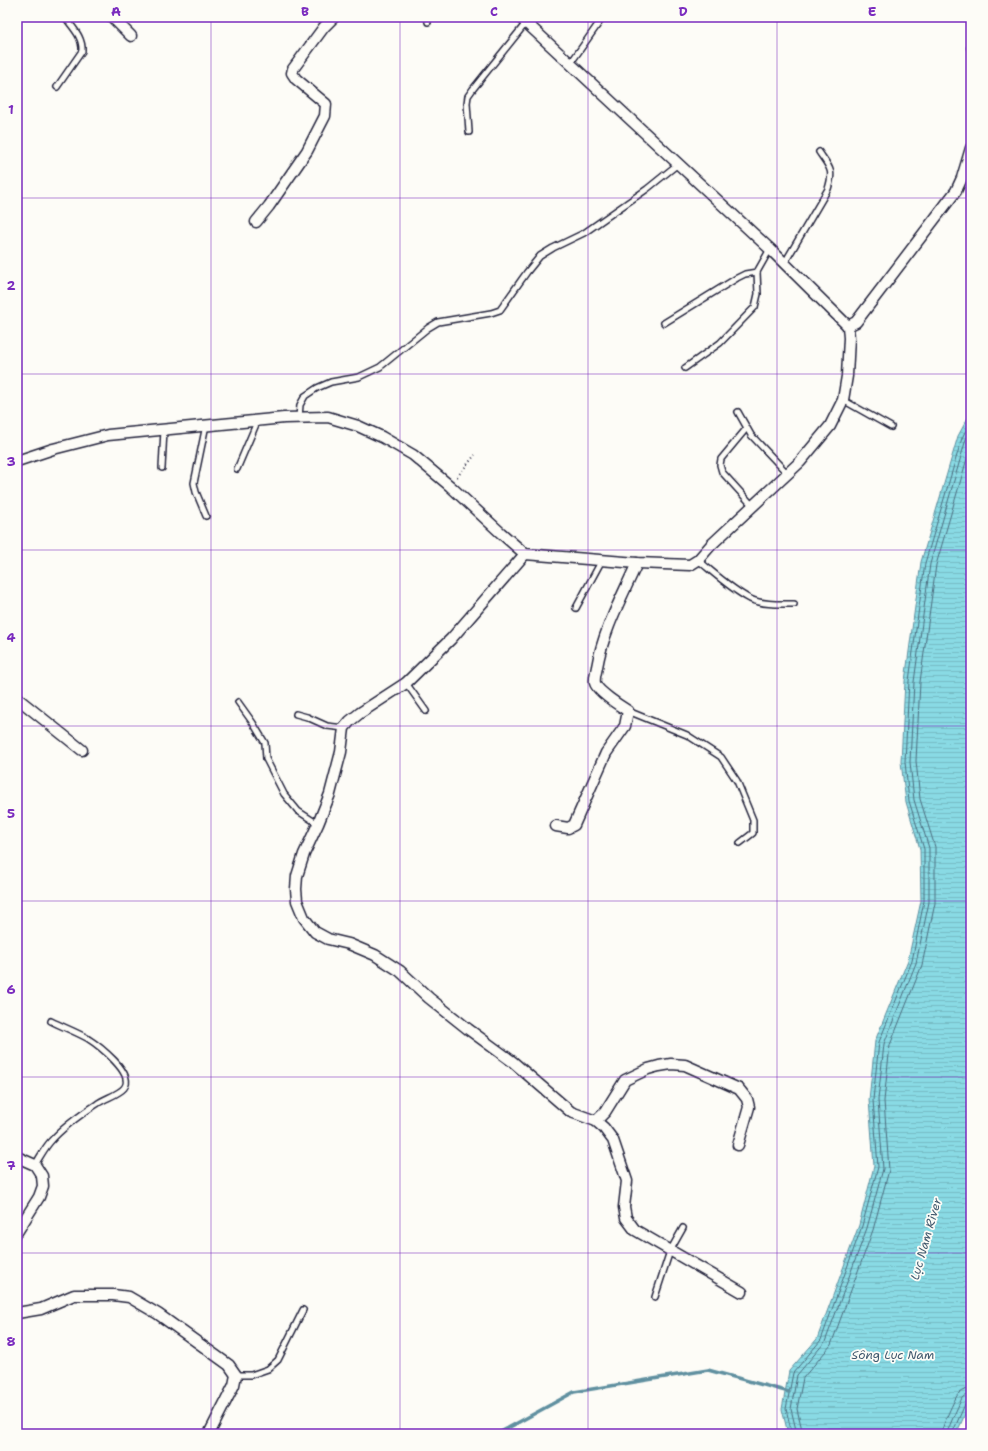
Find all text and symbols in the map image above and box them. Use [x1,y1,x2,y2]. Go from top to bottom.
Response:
text: A [111,3,121,20]
text: B [301,3,309,20]
text: C [490,3,498,20]
text: D [678,3,688,20]
text: E [868,3,877,20]
text: 1 [8,101,14,118]
text: 2 [6,277,16,294]
text: 3 [6,453,16,470]
text: 4 [6,629,16,646]
text: 5 [7,805,15,822]
text: 6 [6,981,16,998]
text: 7 [6,1157,16,1174]
water label: Lục Nam River [907,1196,945,1282]
text: 8 [6,1333,16,1350]
water label: Sông Lục Nam [852,1347,934,1363]

